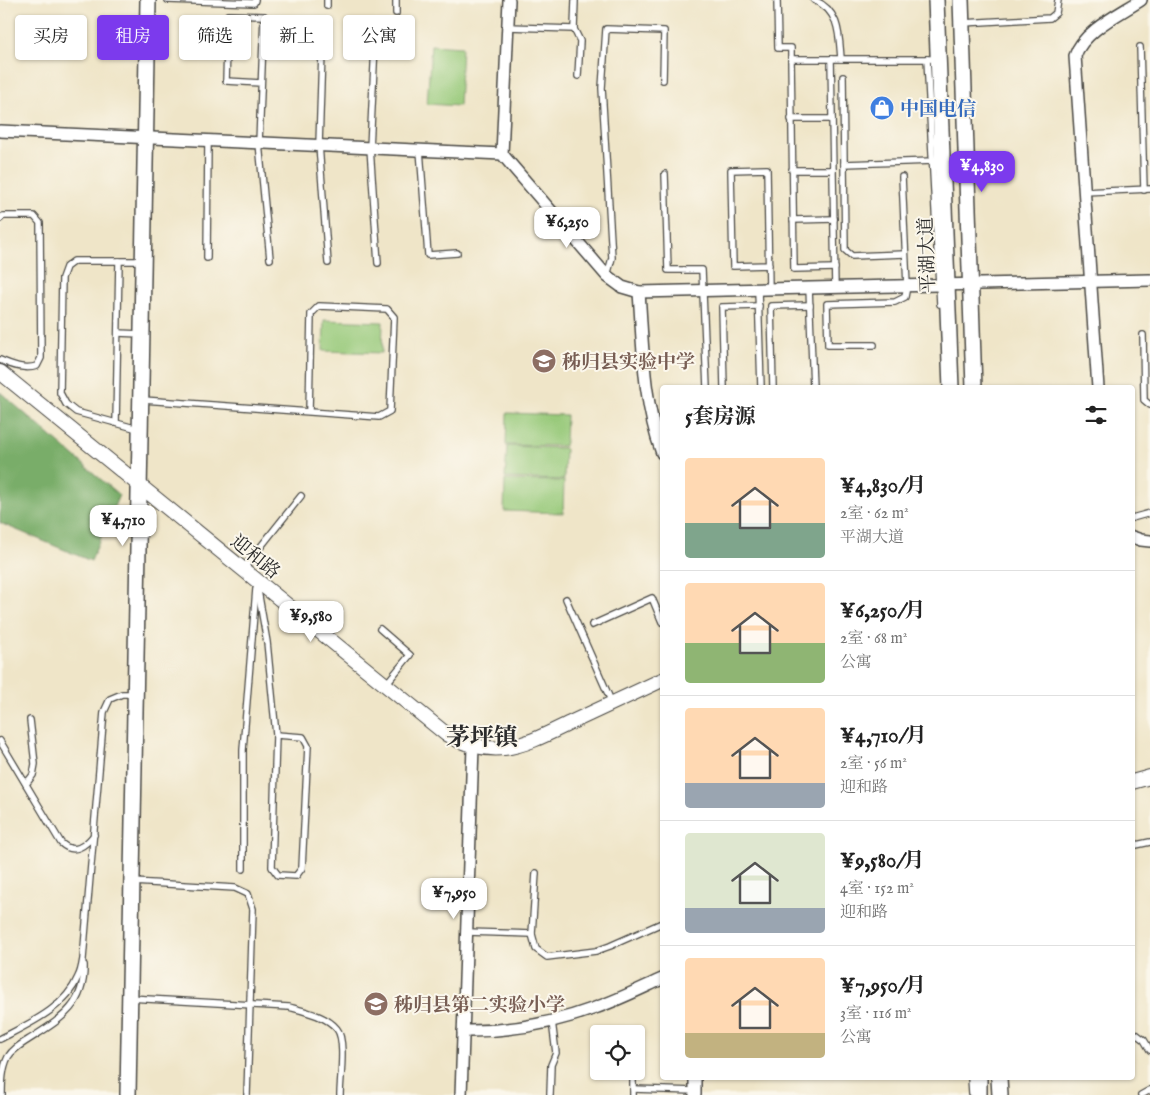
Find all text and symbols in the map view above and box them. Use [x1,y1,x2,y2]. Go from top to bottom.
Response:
chip: 买房 [15,15,87,60]
chip: 租房 [97,15,169,60]
chip: 筛选 [179,15,251,60]
chip: 新上 [261,15,333,60]
chip: 公寓 [343,15,415,60]
shop icon: 中国电信 [869,95,895,121]
place label: 中国电信 [900,98,976,122]
pin: ¥4,830 [941,150,1023,193]
text: ¥4,830 [960,157,1004,177]
pin: ¥6,250 [526,206,608,249]
text: ¥6,250 [545,213,589,233]
street label: 平湖大道 [915,217,941,293]
school or university icon: 秭归县实验中学 [531,348,557,374]
place label: 秭归县实验中学 [562,351,695,375]
icon: filters [1082,401,1110,429]
text: 5套房源 [685,404,756,431]
text: ¥4,830/月 [840,473,926,500]
icon: home [725,478,785,538]
pin: ¥4,710 [82,504,164,547]
text: 2室 · 62 m² [840,504,909,524]
text: ¥4,710 [101,511,145,531]
text: 平湖大道 [840,528,904,548]
street label: 迎和路 [225,530,284,585]
text: ¥6,250/月 [840,598,926,625]
pin: ¥9,580 [270,600,352,643]
icon: home [725,603,785,663]
text: ¥9,580 [290,607,332,627]
text: 2室 · 68 m² [840,629,907,649]
text: 公寓 [840,653,872,673]
district label: 茅坪镇 [446,723,518,754]
text: ¥4,710/月 [840,723,927,750]
icon: home [725,728,785,788]
text: 2室 · 56 m² [840,754,907,774]
text: 迎和路 [840,778,888,798]
text: ¥9,580/月 [840,848,924,875]
icon: home [725,853,785,913]
pin: ¥7,950 [413,878,495,920]
text: 4室 · 152 m² [840,879,914,899]
text: ¥7,950 [432,884,476,904]
text: 迎和路 [840,903,888,923]
text: ¥7,950/月 [840,973,926,1000]
icon: home [725,978,785,1038]
school or university icon: 秭归县第二实验小学 [363,991,389,1017]
place label: 秭归县第二实验小学 [394,994,565,1018]
text: 3室 · 116 m² [840,1004,911,1024]
map controls [590,1025,645,1080]
button: locate [590,1025,645,1080]
text: 公寓 [840,1028,872,1048]

